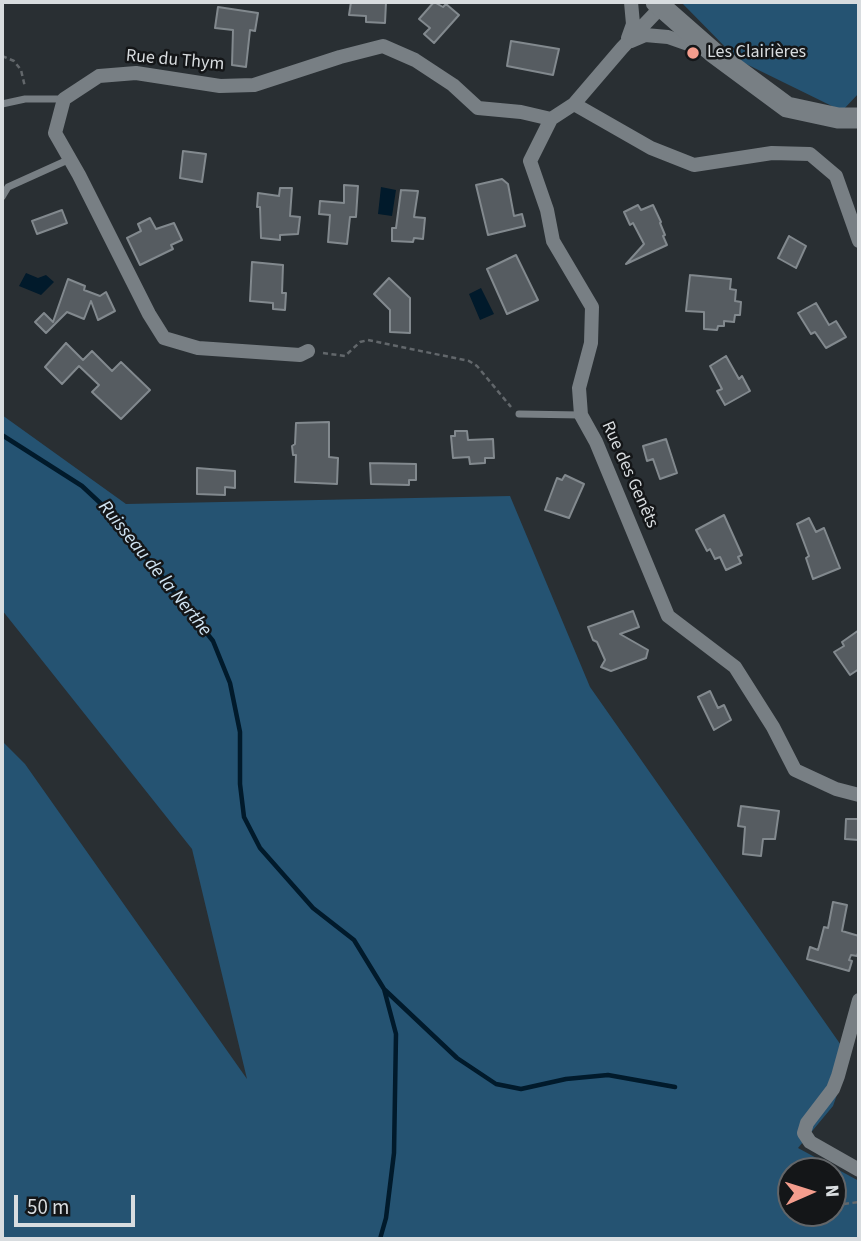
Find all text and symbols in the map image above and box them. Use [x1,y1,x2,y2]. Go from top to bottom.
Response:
place label: Les Clairières [707,42,806,64]
marker: Les Clairières [685,45,701,61]
street label: Rue du Thym [125,46,225,76]
street label: Rue des Genêts [596,418,662,532]
water label: Ruisseau de la Nerthe [92,497,216,641]
north arrow [777,1157,847,1227]
scale bar [18,1182,138,1226]
text: N [818,1184,845,1198]
text: 50 m [27,1192,69,1222]

